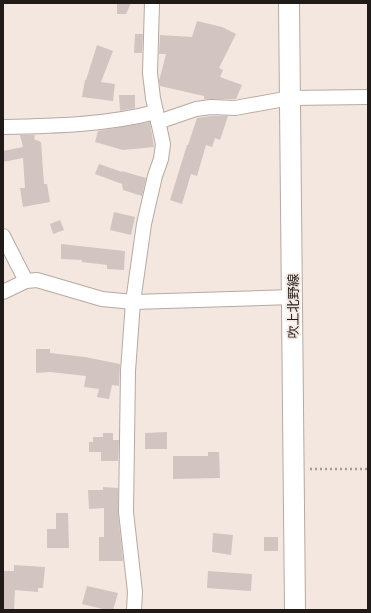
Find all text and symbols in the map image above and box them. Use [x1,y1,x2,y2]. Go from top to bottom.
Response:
street label: 吹上北野線 [285,273,302,339]

